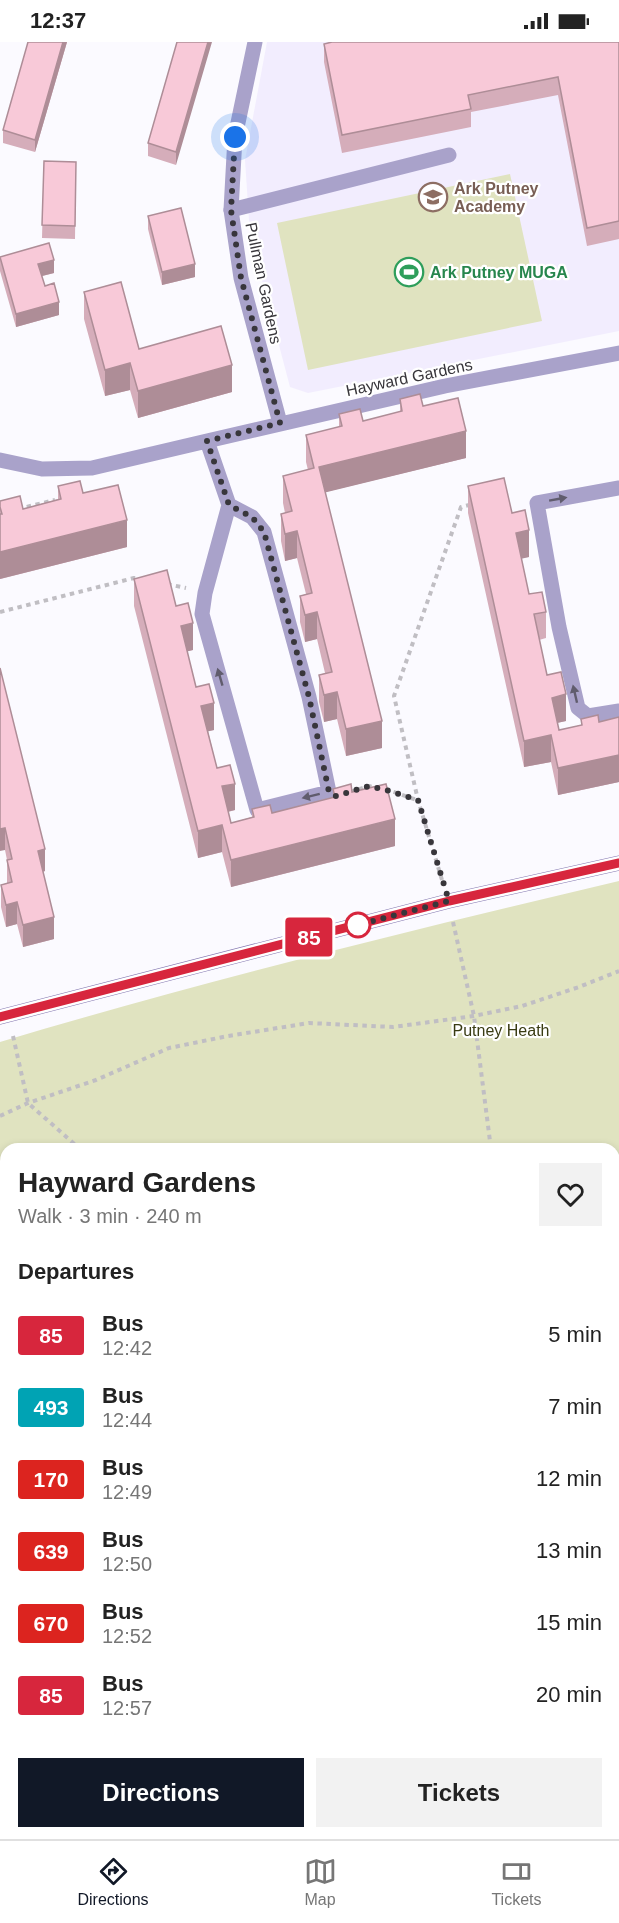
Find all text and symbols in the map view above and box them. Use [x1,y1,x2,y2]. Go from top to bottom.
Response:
text: 12:37 [30,8,86,33]
your location [220,122,250,152]
place label: Ark Putney Academy [454,180,539,215]
school or university icon: Ark Putney Academy [417,181,449,213]
street label: Pullman Gardens [242,221,285,345]
sports icon: Ark Putney MUGA [393,256,425,288]
place label: Ark Putney MUGA [430,264,568,281]
street label: Hayward Gardens [344,356,474,399]
one-way arrow [549,494,568,503]
one-way arrow [214,667,224,686]
one-way arrow [570,684,579,703]
one-way arrow [302,792,321,802]
unlabelled marker [345,912,371,938]
line badge: 85 [282,918,336,956]
text: 85 [297,926,321,949]
park label: Putney Heath [453,1022,549,1039]
button: heart [539,1163,602,1226]
text: Hayward Gardens [18,1167,256,1198]
text: Walk · 3 min · 240 m [18,1205,202,1227]
text: Departures [18,1259,134,1284]
text: Bus [102,1311,144,1336]
text: 5 min [548,1322,602,1347]
text: 85 [39,1324,63,1347]
text: 12:42 [102,1337,152,1359]
text: Bus [102,1383,144,1408]
text: 7 min [548,1394,602,1419]
text: 493 [33,1396,69,1419]
text: 12:44 [102,1409,152,1431]
text: Bus [102,1455,144,1480]
text: 12 min [536,1466,602,1491]
text: 170 [33,1468,69,1491]
text: 12:49 [102,1481,152,1503]
text: Bus [102,1527,144,1552]
text: 13 min [536,1538,602,1563]
text: 639 [33,1540,69,1563]
text: 12:50 [102,1553,152,1575]
text: Bus [102,1599,144,1624]
text: 15 min [536,1610,602,1635]
text: 670 [33,1612,69,1635]
text: 12:52 [102,1625,152,1647]
text: Bus [102,1671,144,1696]
text: 20 min [536,1682,602,1707]
text: 85 [39,1684,63,1707]
text: 12:57 [102,1697,152,1719]
button: Directions [18,1758,304,1827]
button: Tickets [316,1758,602,1827]
tab: Directions [77,1855,149,1909]
tab: Map [304,1855,337,1909]
tab: Tickets [491,1855,542,1909]

